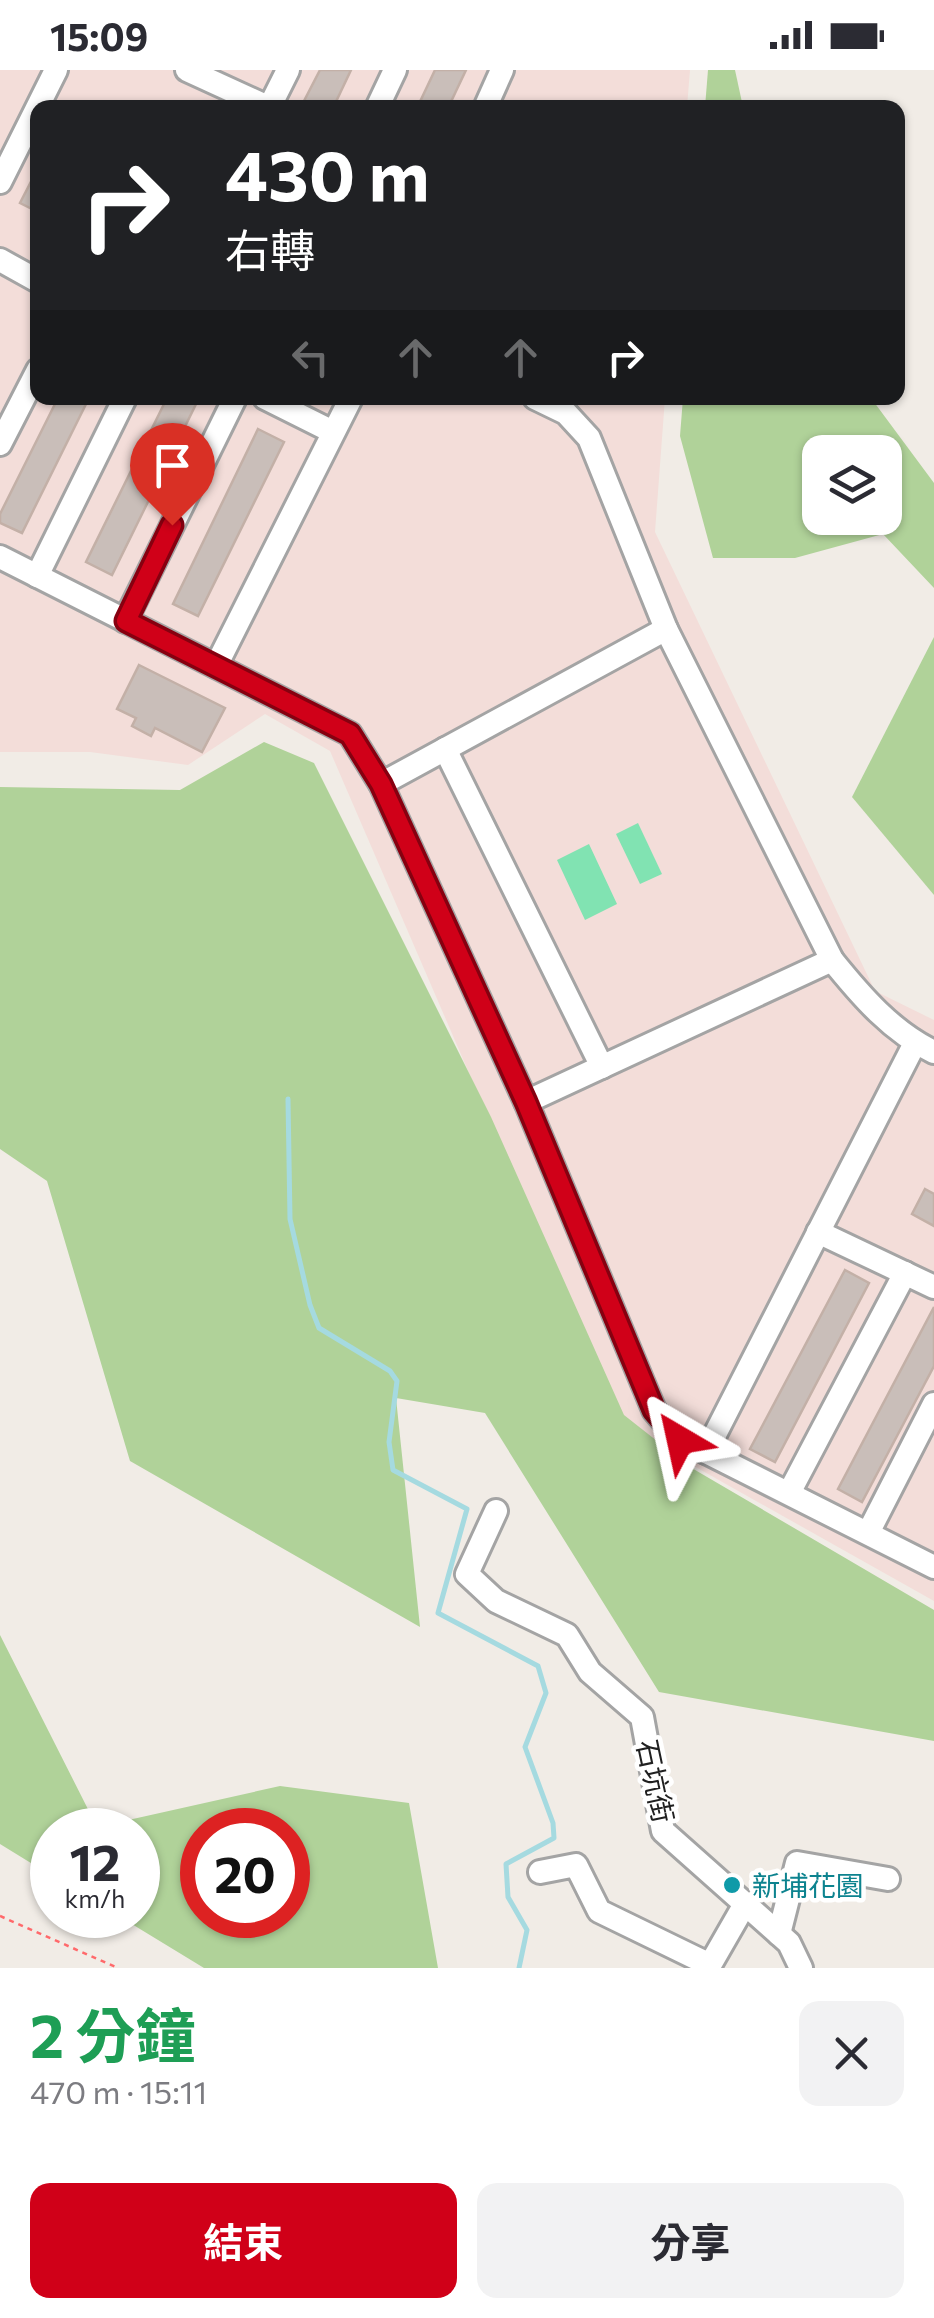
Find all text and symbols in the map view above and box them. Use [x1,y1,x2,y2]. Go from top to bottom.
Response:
text: 15:09 [50,12,148,59]
text: 430 m [225,130,430,215]
icon: right [60,140,190,270]
text: 右轉 [225,221,315,276]
icon: left [283,330,338,385]
icon: ahead [388,330,443,385]
icon: ahead [493,330,548,385]
icon: right [598,330,653,385]
pin [130,423,215,526]
map controls [802,435,902,535]
button: layers [802,435,902,535]
icon: arrive [145,438,200,493]
position arrow [628,1388,732,1492]
street label: 石坑街 [631,1736,681,1826]
speed limit sign: 20 [180,1808,310,1938]
text: 12 [69,1830,121,1891]
place label: 新埔花園 [752,1868,864,1902]
marker: 新埔花園 [721,1874,743,1896]
text: km/h [65,1883,125,1913]
text: 2 分鐘 [30,1997,196,2070]
button: close [799,2001,904,2106]
text: 470 m · 15:11 [30,2071,207,2111]
button: 結束 [30,2183,457,2298]
button: 分享 [477,2183,904,2298]

